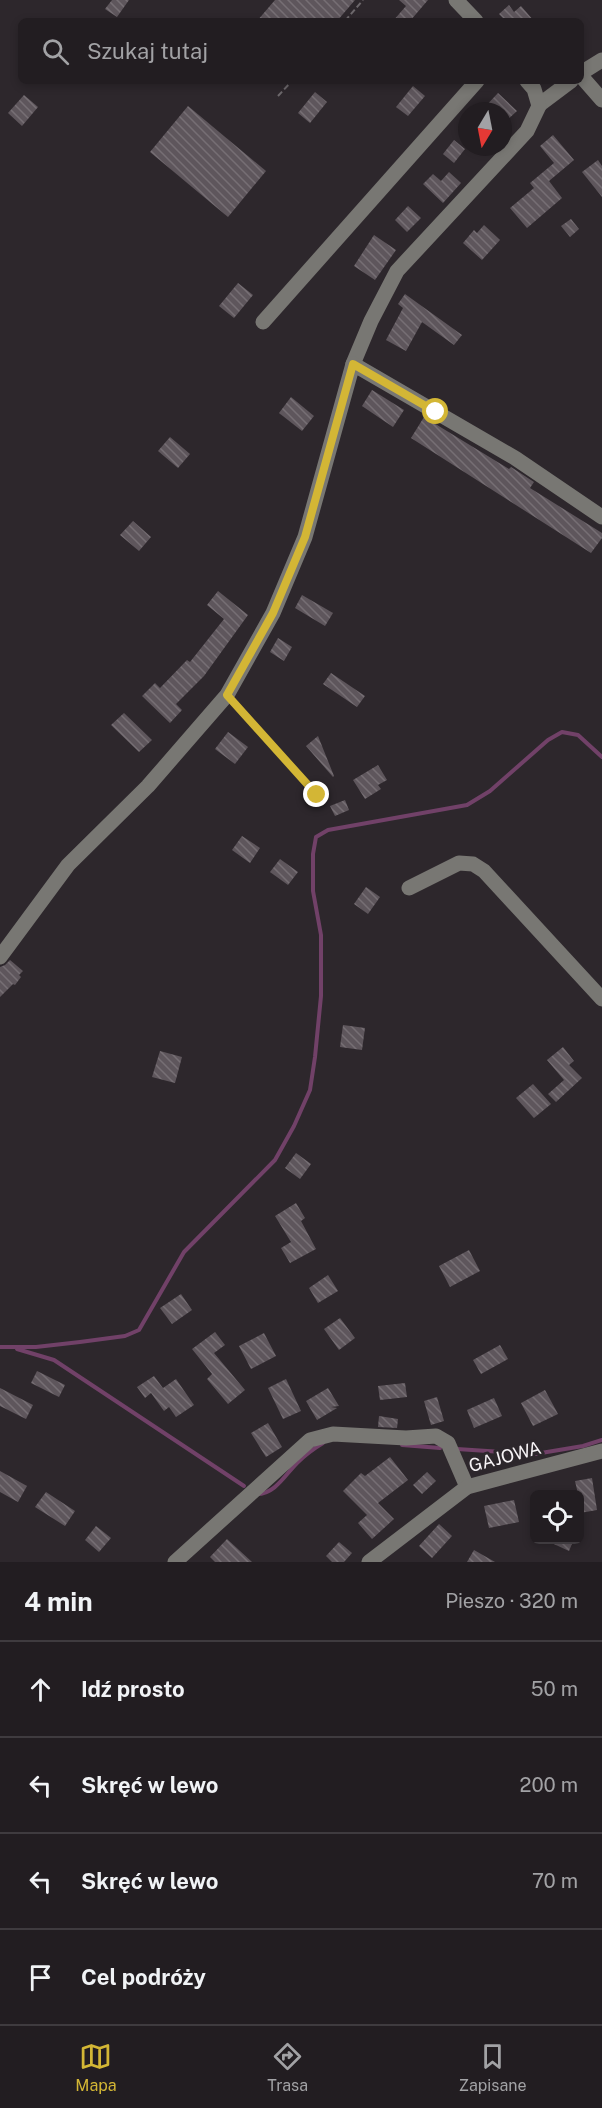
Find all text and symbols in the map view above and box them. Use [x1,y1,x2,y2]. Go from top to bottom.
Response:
search box [18,18,584,84]
icon: search [39,35,72,68]
text: Szukaj tutaj [87,38,208,64]
north arrow [458,102,512,156]
route start [422,398,448,424]
route end [303,781,329,807]
street label: GAJOWA [466,1437,544,1476]
map controls [530,1490,584,1544]
button: locate [530,1490,584,1544]
text: 4 min [24,1586,93,1617]
text: Pieszo · 320 m [445,1589,578,1613]
icon: ahead [24,1673,57,1706]
text: Idź prosto [81,1676,185,1702]
text: 50 m [531,1677,578,1701]
icon: left [24,1769,57,1802]
text: Skręć w lewo [81,1772,218,1798]
text: 200 m [520,1773,578,1797]
icon: left [24,1865,57,1898]
text: Skręć w lewo [81,1868,218,1894]
text: 70 m [532,1869,578,1893]
icon: arrive [24,1961,57,1994]
text: Cel podróży [81,1964,206,1990]
tab: Mapa [75,2040,117,2095]
tab: Trasa [267,2040,308,2095]
tab: Zapisane [459,2040,527,2095]

